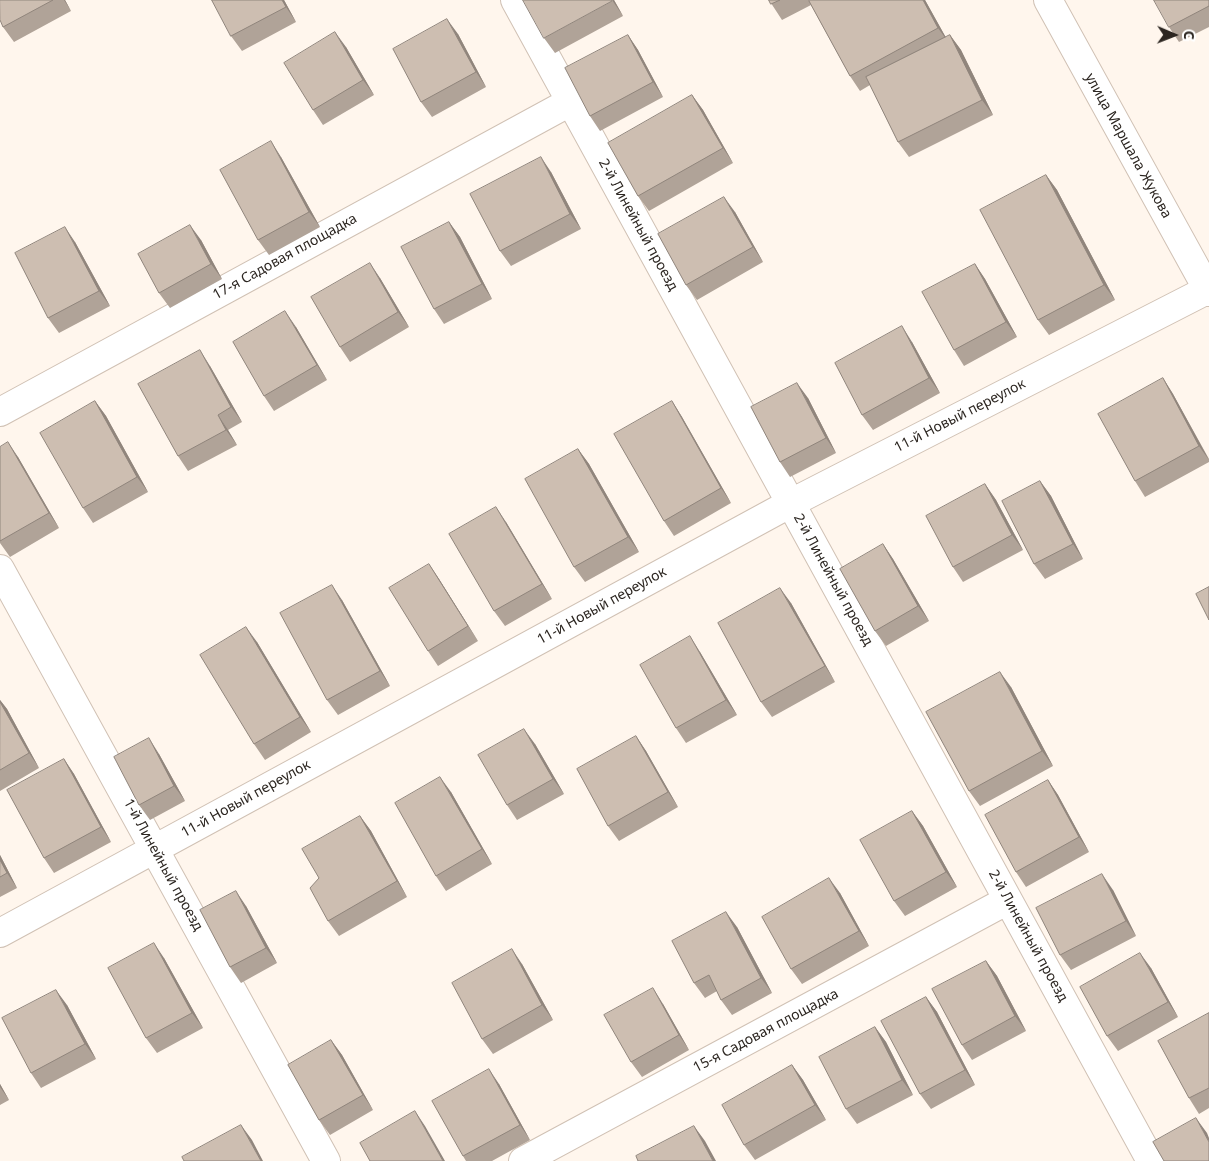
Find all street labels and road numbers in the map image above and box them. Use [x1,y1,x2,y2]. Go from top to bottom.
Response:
street label: улица Маршала Жукова [1081,71,1175,221]
street label: 2-й Линейный проезд [595,156,681,294]
street label: 17-я Садовая площадка [210,210,360,304]
street label: 11-й Новый переулок [892,376,1028,456]
street label: 2-й Линейный проезд [790,511,876,649]
street label: 11-й Новый переулок [535,564,669,648]
street label: 11-й Новый переулок [179,757,313,841]
street label: 1-й Линейный проезд [120,796,206,934]
street label: 2-й Линейный проезд [985,867,1071,1005]
street label: 15-я Садовая площадка [691,986,841,1076]

